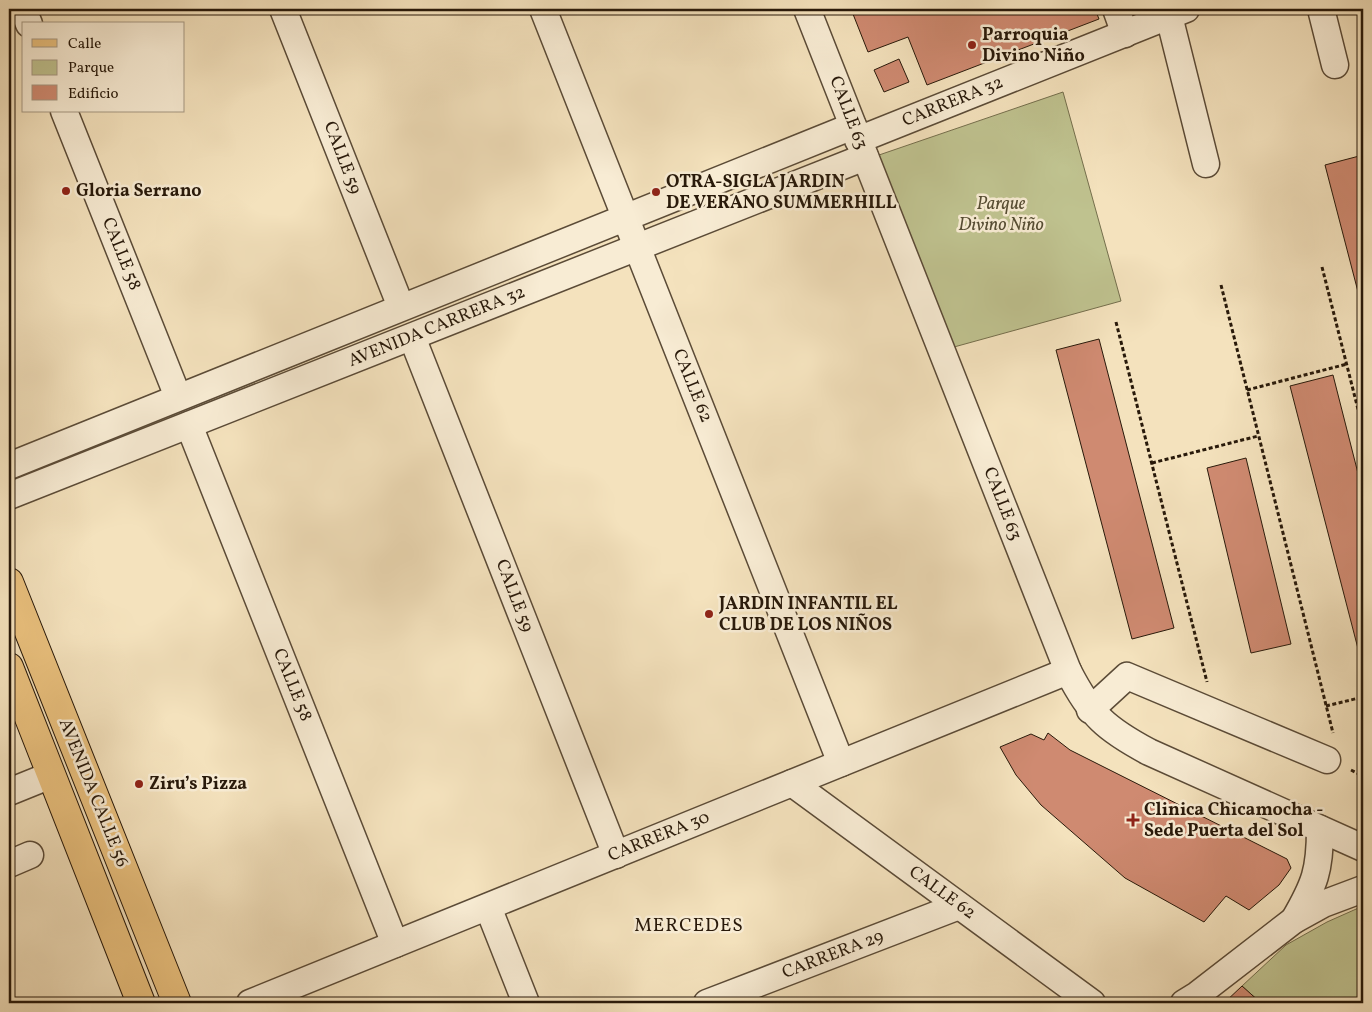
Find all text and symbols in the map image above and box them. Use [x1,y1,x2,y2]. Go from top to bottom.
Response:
legend [22,22,185,112]
place label: Parroquia Divino Niño [982,23,1085,69]
text: Calle [68,34,101,55]
marker: Parroquia Divino Niño [966,39,978,51]
text: Parque [68,58,114,79]
street label: CARRERA 32 [899,70,1007,134]
street label: CALLE 63 [823,73,873,153]
text: Edificio [68,84,119,105]
street label: CALLE 59 [317,118,367,198]
place label: OTRA-SIGLA JARDIN DE VERANO SUMMERHILL [666,170,897,216]
place label: Gloria Serrano [76,179,202,204]
marker: Gloria Serrano [60,185,72,197]
marker: OTRA-SIGLA JARDIN DE VERANO SUMMERHILL [650,186,662,198]
park label: Parque Divino Niño [958,192,1044,238]
street label: CALLE 58 [95,214,147,294]
street label: AVENIDA CARRERA 32 [345,280,529,374]
street label: CALLE 62 [666,345,718,427]
street label: CALLE 63 [977,464,1027,544]
street label: CALLE 59 [489,556,539,636]
place label: JARDIN INFANTIL EL CLUB DE LOS NIÑOS [718,592,898,638]
marker: JARDIN INFANTIL EL CLUB DE LOS NIÑOS [703,608,715,620]
street label: CALLE 58 [266,645,318,725]
street label: AVENIDA CALLE 56 [52,715,134,871]
place label: Ziru’s Pizza [149,772,247,797]
marker: Ziru’s Pizza [133,778,145,790]
place label: Clinica Chicamocha - Sede Puerta del Sol [1144,798,1324,844]
street label: CARRERA 30 [604,805,714,869]
marker: Clinica Chicamocha - Sede Puerta del Sol [1126,813,1140,827]
street label: CALLE 62 [903,860,981,926]
district label: MERCEDES [634,913,744,939]
street label: CARRERA 29 [779,924,887,986]

